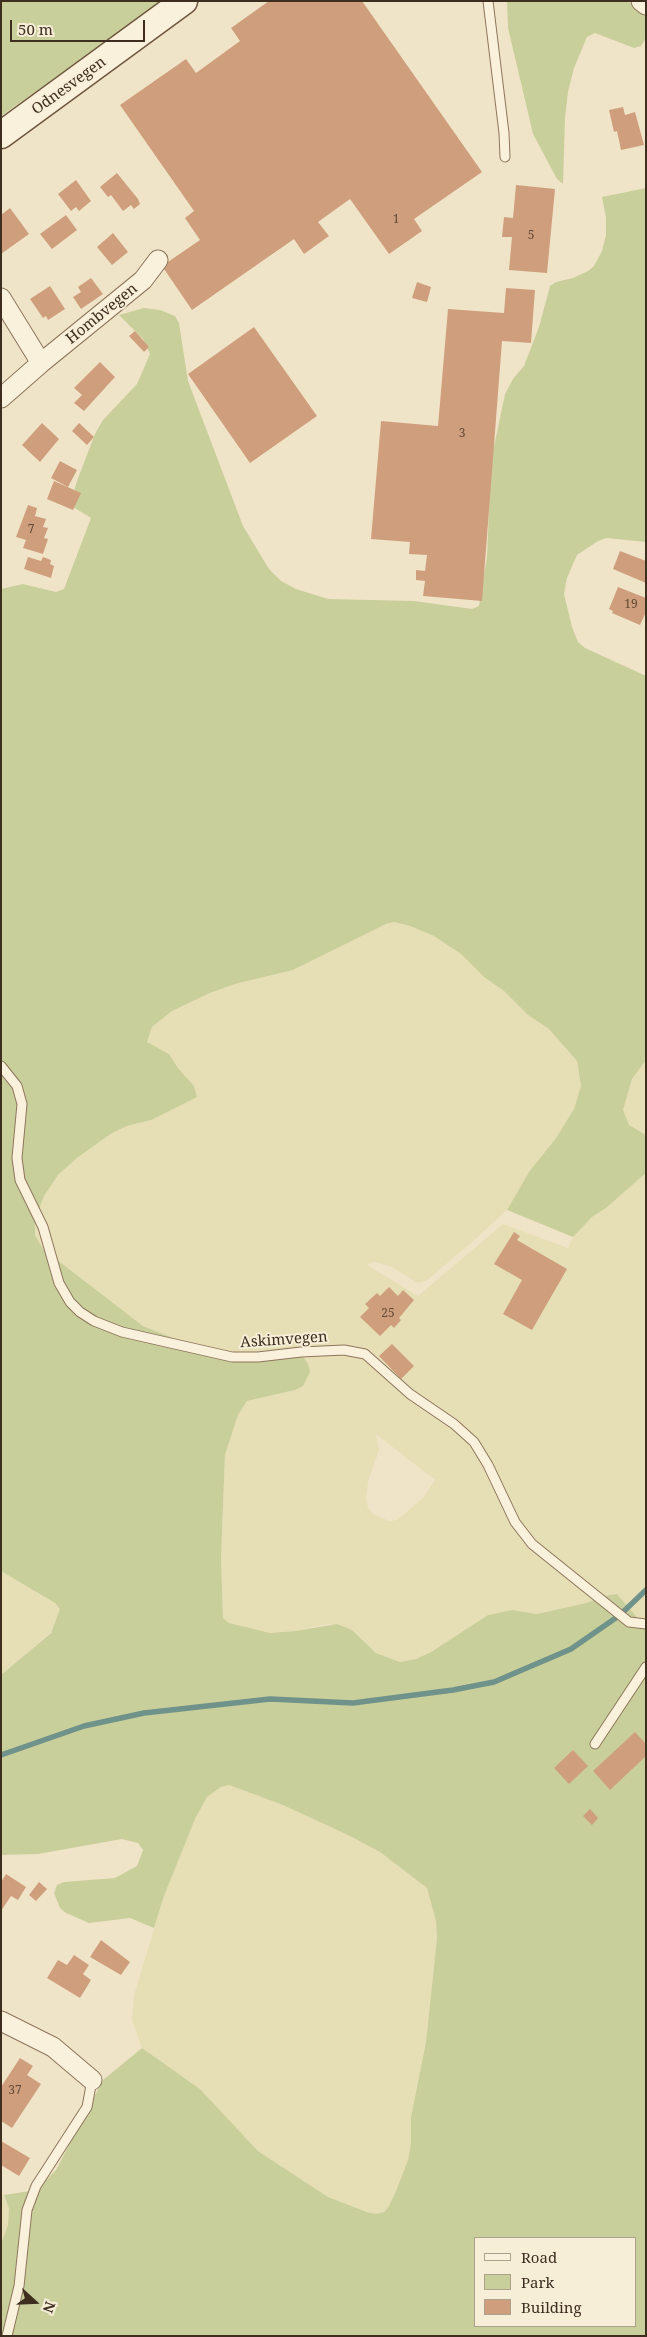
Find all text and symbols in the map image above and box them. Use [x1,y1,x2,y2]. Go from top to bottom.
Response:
scale bar [12,10,148,42]
text: 50 m [18,19,53,39]
street label: Odnesvegen [28,53,110,119]
house number: 1 [393,213,399,227]
house number: 5 [528,229,534,243]
street label: Hombvegen [63,280,141,348]
house number: 3 [459,427,465,441]
house number: 7 [28,523,34,537]
house number: 19 [624,598,638,612]
house number: 25 [381,1307,395,1321]
street label: Askimvegen [240,1328,328,1352]
house number: 37 [8,2084,22,2098]
legend [474,2237,637,2327]
text: Road [521,2247,557,2267]
text: Park [521,2272,554,2292]
north arrow [10,2277,60,2327]
text: Building [521,2297,582,2317]
text: N [39,2299,60,2316]

